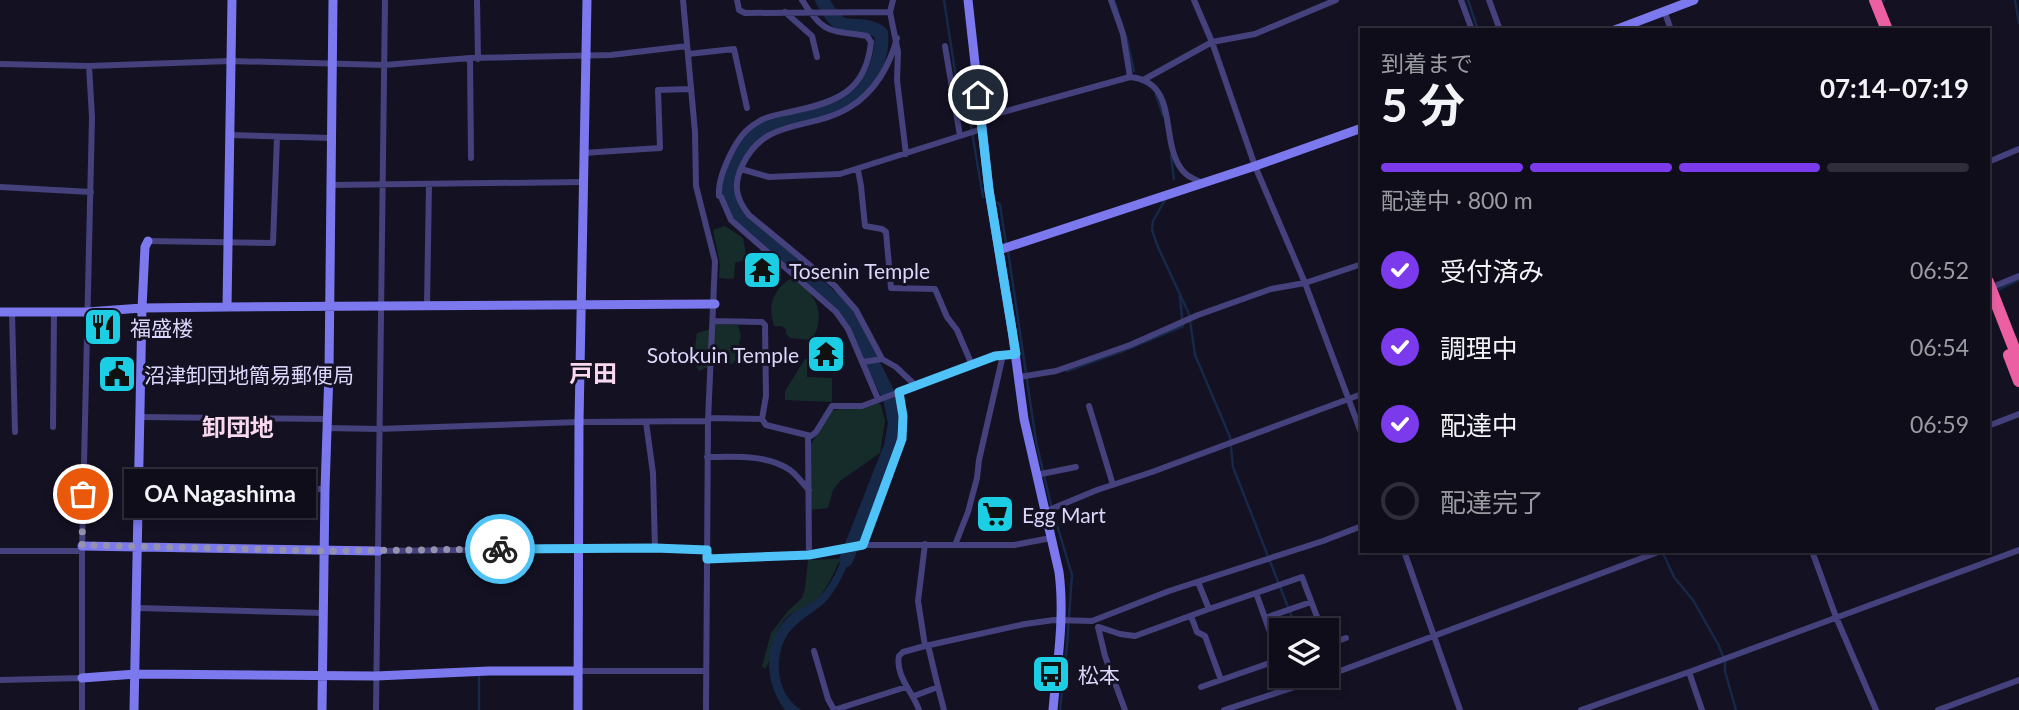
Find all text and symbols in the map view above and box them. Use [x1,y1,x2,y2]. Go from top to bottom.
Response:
text: 到着まで [1381,49,1473,77]
pin [948,65,1008,125]
text: 07:14–07:19 [1820,72,1969,104]
icon: home [959,76,997,114]
text: 5 分 [1381,77,1465,132]
text: 配達中 · 800 m [1381,186,1533,214]
temple icon: Tosenin Temple [741,249,783,291]
icon: check [1381,251,1419,289]
text: 受付済み [1440,255,1544,287]
text: 06:52 [1910,256,1969,284]
place label: Tosenin Temple [789,258,930,283]
restaurant icon: 福盛楼 [82,306,124,348]
place label: 福盛楼 [130,315,193,340]
icon: check [1381,328,1419,366]
text: 調理中 [1440,332,1518,364]
temple icon: Sotokuin Temple [805,333,847,375]
text: 06:54 [1910,333,1969,361]
place label: Sotokuin Temple [647,342,799,367]
public building icon: 沼津卸団地簡易郵便局 [96,353,138,395]
district label: 戸田 [569,358,617,387]
place label: 沼津卸団地簡易郵便局 [144,362,354,387]
icon: check [1381,405,1419,443]
text: 配達中 [1440,409,1518,441]
text: 06:59 [1910,410,1969,438]
district label: 卸団地 [202,412,274,441]
pin [53,464,113,524]
callout: OA Nagashima [125,470,318,518]
icon: bag [64,475,102,513]
text: OA Nagashima [144,479,296,507]
text: 配達完了 [1440,486,1544,518]
supermarket icon: Egg Mart [974,493,1016,535]
place label: Egg Mart [1022,502,1106,527]
courier [465,514,535,584]
icon: bike [481,530,519,568]
map controls [1269,618,1339,688]
button: layers [1269,618,1339,688]
bus stop icon: 松本 [1030,653,1072,695]
place label: 松本 [1078,662,1120,687]

